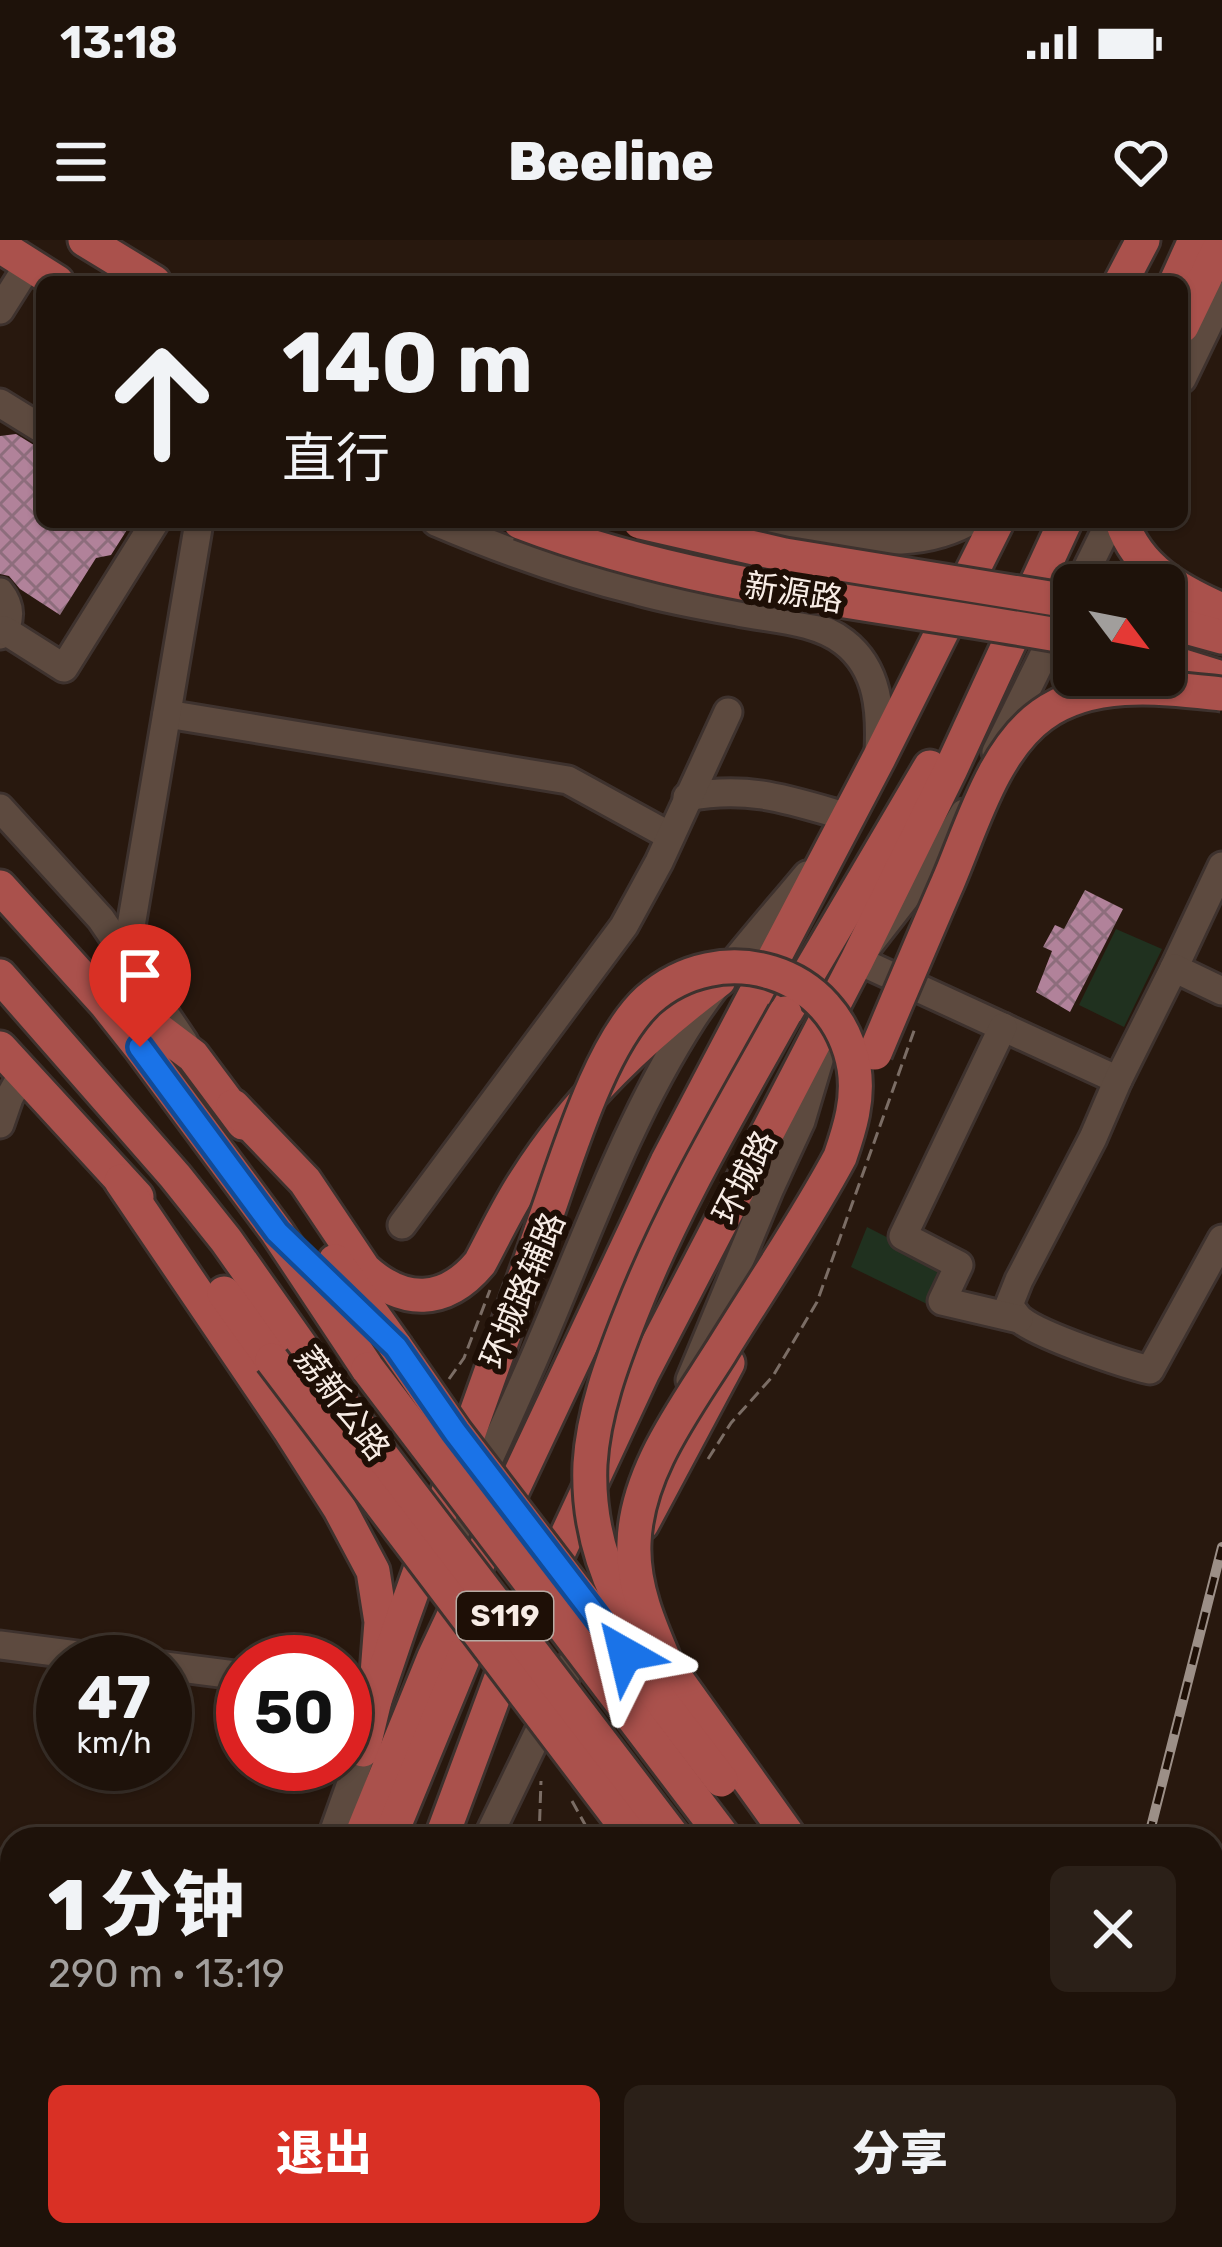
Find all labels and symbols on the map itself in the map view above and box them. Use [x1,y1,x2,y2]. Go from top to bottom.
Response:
north arrow [1053,564,1185,696]
street label: 新源路 [742,565,846,619]
pin [89,924,191,1047]
street label: 环城路 [705,1124,784,1230]
street label: 环城路辅路 [472,1207,573,1374]
street label: 荔新公路 [287,1339,398,1468]
position arrow [562,1591,688,1717]
road number: S119 [457,1592,553,1640]
speed limit sign: 50 [216,1635,372,1791]

